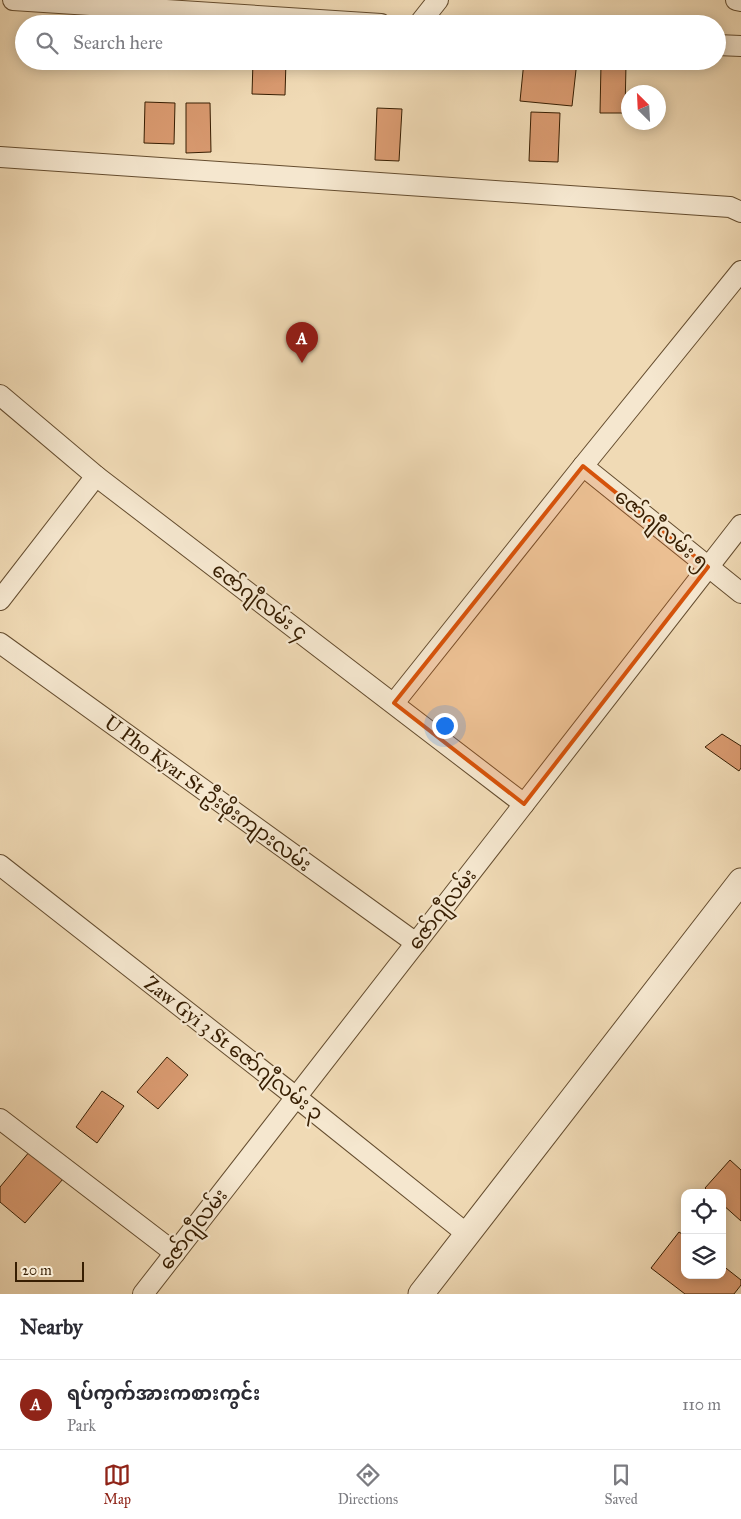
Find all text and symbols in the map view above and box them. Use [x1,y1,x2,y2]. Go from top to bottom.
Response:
search box [15,15,726,70]
icon: search [33,29,61,57]
text: Search here [73,31,163,54]
north arrow [621,85,666,130]
pin: A [286,322,318,363]
street label: ဇော်ဂျီလမ်း ၅ [607,482,715,577]
street label: ဇော်ဂျီလမ်း ၄ [205,556,314,648]
street label: U Pho Kyar St ဦးဖိုးကျားလမ်း [97,708,317,880]
your location [432,713,458,739]
street label: ဇော်ဂျီလမ်း [401,862,484,957]
street label: Zaw Gyi 3 St ဇော်ဂျီလမ်း ၃ [137,969,329,1128]
street label: ဇော်ဂျီလမ်း [152,1182,235,1277]
map controls [681,1189,726,1279]
button: locate [681,1189,726,1234]
button: layers [681,1234,726,1279]
scale bar [15,1259,84,1282]
text: 20 m [22,1262,52,1279]
text: Nearby [20,1314,83,1340]
text: ရပ်ကွက်အားကစားကွင်း [67,1382,260,1405]
text: A [31,1395,41,1414]
text: 110 m [682,1395,721,1414]
text: Park [67,1416,96,1435]
tab: Map [103,1461,131,1508]
tab: Directions [338,1461,398,1508]
tab: Saved [605,1461,638,1508]

